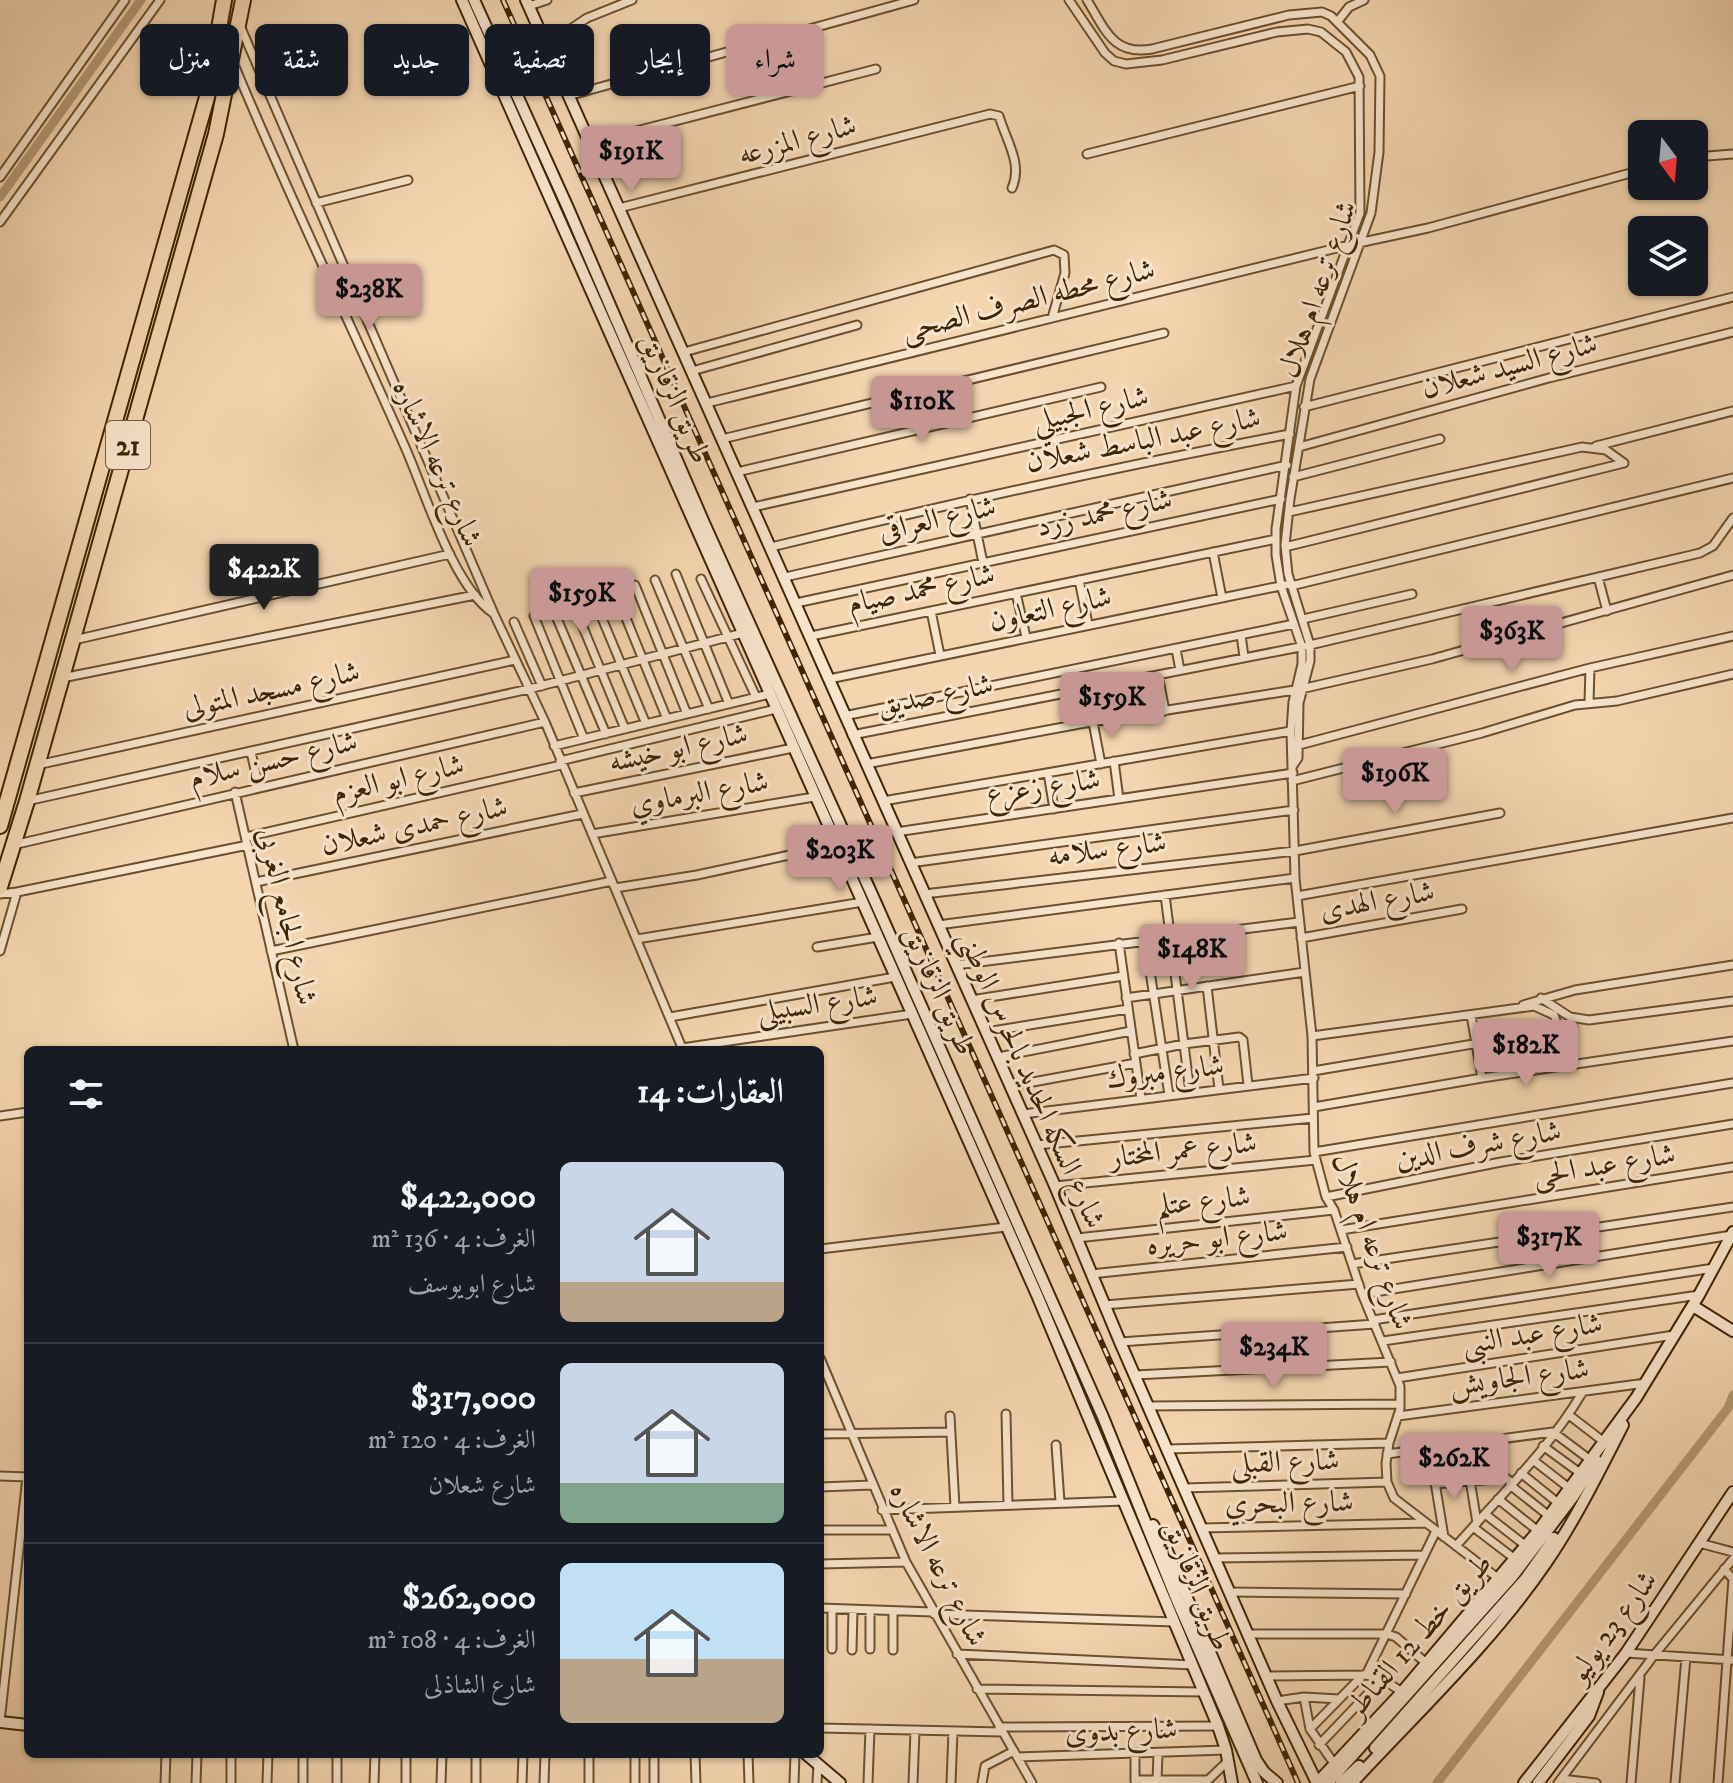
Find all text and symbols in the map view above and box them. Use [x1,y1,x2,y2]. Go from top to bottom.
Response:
chip: منزل [140,24,239,96]
chip: شقة [255,24,348,96]
chip: جديد [364,24,469,96]
chip: تصفية [485,24,594,96]
chip: إيجار [610,24,710,96]
chip: شراء [726,24,824,96]
street label: شارع المزرعه [734,107,862,179]
north arrow [1628,120,1708,200]
map controls [1628,120,1708,296]
pin: $191K [575,126,687,194]
text: $191K [599,135,663,168]
street label: شارع ترعه ام هلال [1271,196,1372,385]
button: layers [1628,216,1708,296]
street label: شارع محطه الصرف الصحى [898,251,1160,355]
pin: $238K [313,264,425,332]
text: $238K [335,273,403,306]
street label: شارع السيد شعلان [1417,325,1603,413]
street label: طريق الزقازيق [631,328,719,469]
street label: شارع ترعه الاشاره [379,374,490,555]
pin: $110K [866,376,978,444]
street label: شارع الجبيلي [1028,378,1154,450]
text: $110K [889,385,955,418]
street label: شارع عبد الباسط شعلان [1023,400,1265,486]
road number: 21 [106,421,150,469]
street label: شارع محمد زرد [1033,481,1177,551]
street label: شارع العراقى [875,488,1001,556]
pin: $422K [208,544,320,612]
text: $422K [228,553,300,586]
street label: شارع محمد صيام [844,556,1000,629]
pin: $159K [526,568,638,636]
text: $159K [548,577,616,610]
street label: شارع التعاون [986,578,1116,645]
pin: $363K [1456,606,1568,674]
text: $363K [1479,615,1545,648]
street label: شارع مسجد المتولى [179,654,364,732]
street label: شارع صديق [874,666,997,730]
pin: $159K [1056,672,1168,740]
text: $159K [1078,681,1146,714]
street label: شارع ابو خيشه [605,716,752,786]
street label: شارع حسن سلام [186,723,362,804]
street label: شارع ابو العزم [329,746,469,818]
pin: $196K [1339,748,1451,816]
text: $196K [1361,757,1429,790]
street label: شارع زعزع [984,761,1104,819]
street label: شارع البرماوي [627,763,772,829]
street label: شارع حمدى شعلان [318,789,512,869]
street label: شارع الجامع الغربى [241,824,325,1010]
street label: شارع سلامه [1046,824,1169,880]
pin: $203K [784,825,896,893]
text: $203K [806,834,874,867]
street label: شارع الهدى [1317,873,1438,935]
street label: طريق الزقازيق [894,920,984,1061]
pin: $148K [1136,924,1248,992]
street label: شارع السكه الحديد بالحرس الوطني [941,925,1113,1238]
text: $148K [1157,933,1227,966]
street label: شارع السبيلى [754,978,881,1036]
pin: $182K [1470,1020,1582,1088]
text: $182K [1492,1029,1560,1062]
street label: شارع مبروك [1104,1047,1227,1103]
text: العقارات: 14 [637,1071,784,1113]
icon: filters [64,1072,108,1116]
street label: شارع شرف الدين [1392,1113,1565,1183]
street label: شارع عمر المختار [1105,1124,1259,1182]
street label: شارع عبد الحى [1530,1136,1679,1200]
street label: شارع ترعه ام هلال [1317,1148,1421,1337]
text: $422,000 [400,1176,536,1218]
street label: شارع عتلم [1154,1178,1253,1235]
icon: home [624,1194,720,1290]
pin: $317K [1493,1212,1605,1280]
street label: شارع ابو حريره [1145,1213,1290,1269]
text: $317K [1516,1221,1582,1254]
text: الغرف: 4 · 136 m² [372,1223,536,1256]
text: شارع ابويوسف [408,1268,536,1301]
street label: شارع عبد النبى [1459,1305,1606,1369]
pin: $234K [1218,1322,1330,1390]
text: $234K [1239,1331,1309,1364]
street label: شارع الجاويش [1447,1351,1592,1409]
text: $317,000 [411,1377,536,1419]
icon: home [624,1395,720,1491]
text: الغرف: 4 · 120 m² [368,1424,536,1457]
pin: $262K [1398,1433,1510,1501]
street label: شارع القبلى [1230,1442,1340,1488]
text: $262K [1418,1442,1490,1475]
text: شارع شعلان [428,1469,536,1502]
street label: شارع ترعه الاشاره [876,1477,995,1655]
street label: شارع البحري [1224,1484,1354,1528]
street label: طريق الزقازيق [1154,1515,1240,1657]
street label: طريق خط 12 القناطر [1335,1546,1501,1728]
street label: شارع 23 يوليو [1558,1563,1670,1696]
text: $262,000 [402,1577,536,1619]
icon: home [624,1595,720,1691]
text: الغرف: 4 · 108 m² [368,1624,536,1657]
text: شارع الشاذلى [424,1669,536,1702]
street label: شارع بدوى [1064,1711,1178,1757]

